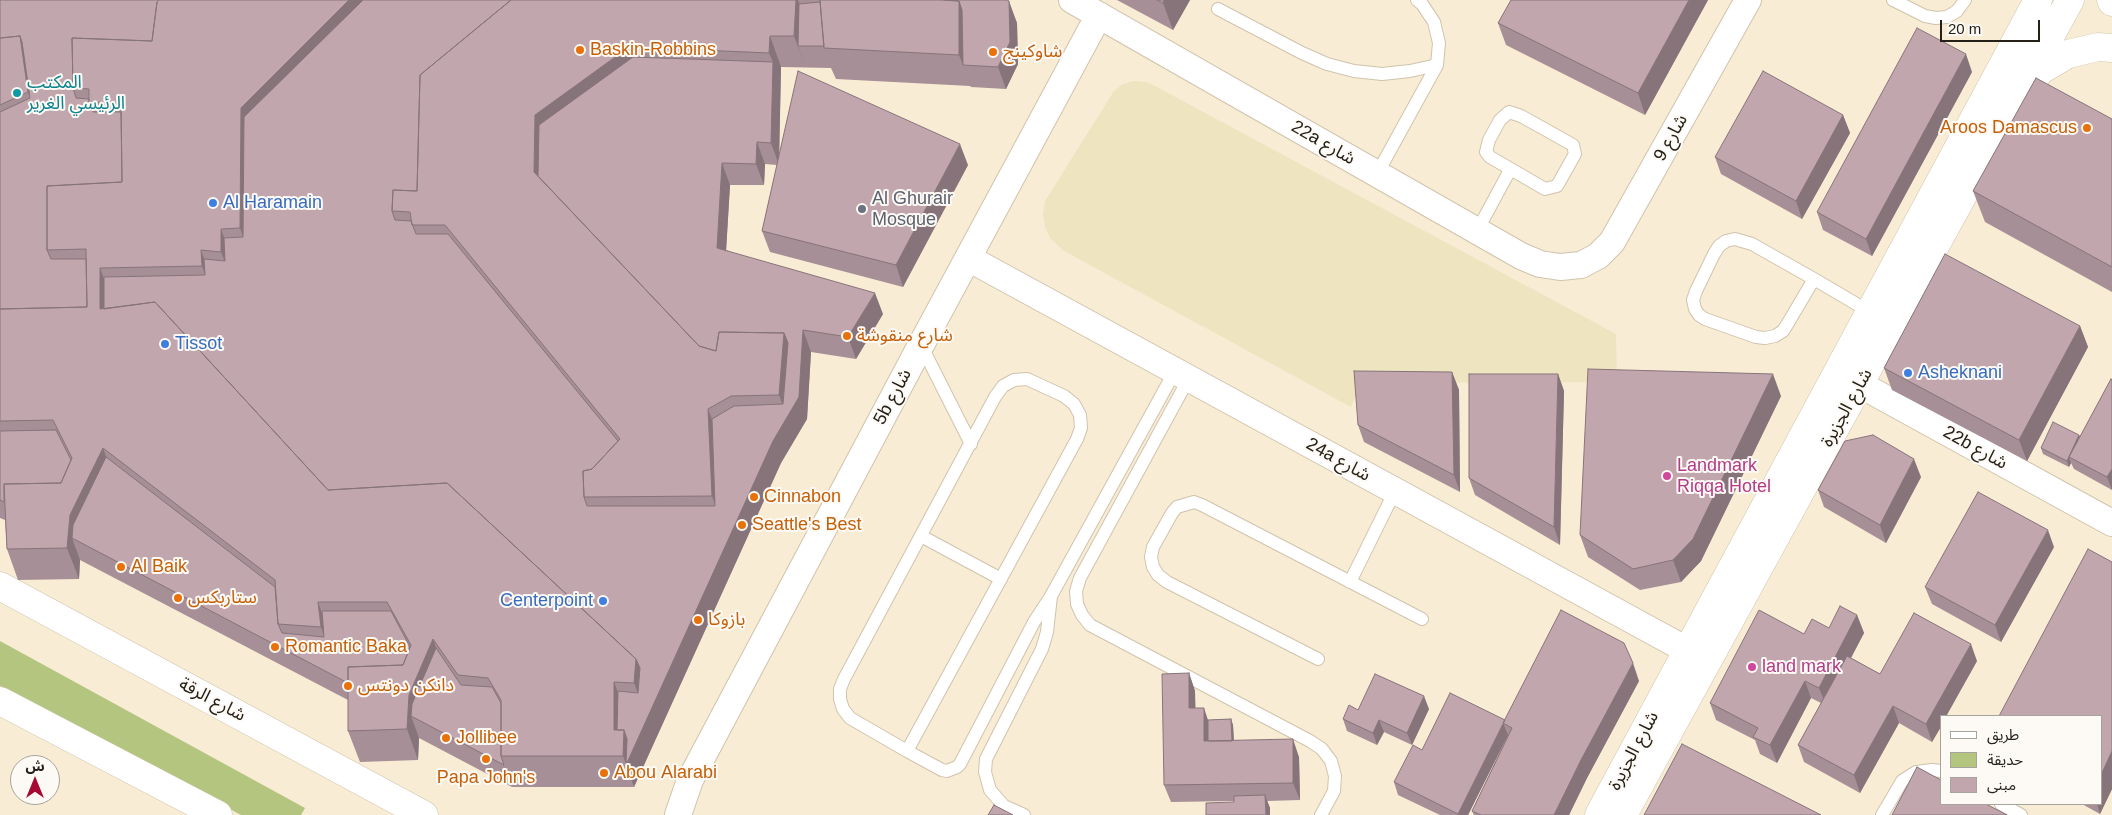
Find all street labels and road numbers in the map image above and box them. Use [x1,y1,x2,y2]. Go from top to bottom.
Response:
street label: شارع 9 [1649,111,1693,165]
street label: 22a شارع [1287,116,1359,170]
street label: 5b شارع [869,365,917,429]
street label: شارع الجزيرة [1817,365,1877,451]
street label: 22b شارع [1939,422,2011,474]
street label: 24a شارع [1302,434,1374,486]
street label: شارع الرقة [175,673,249,727]
street label: شارع الجزيرة [1604,708,1664,794]

